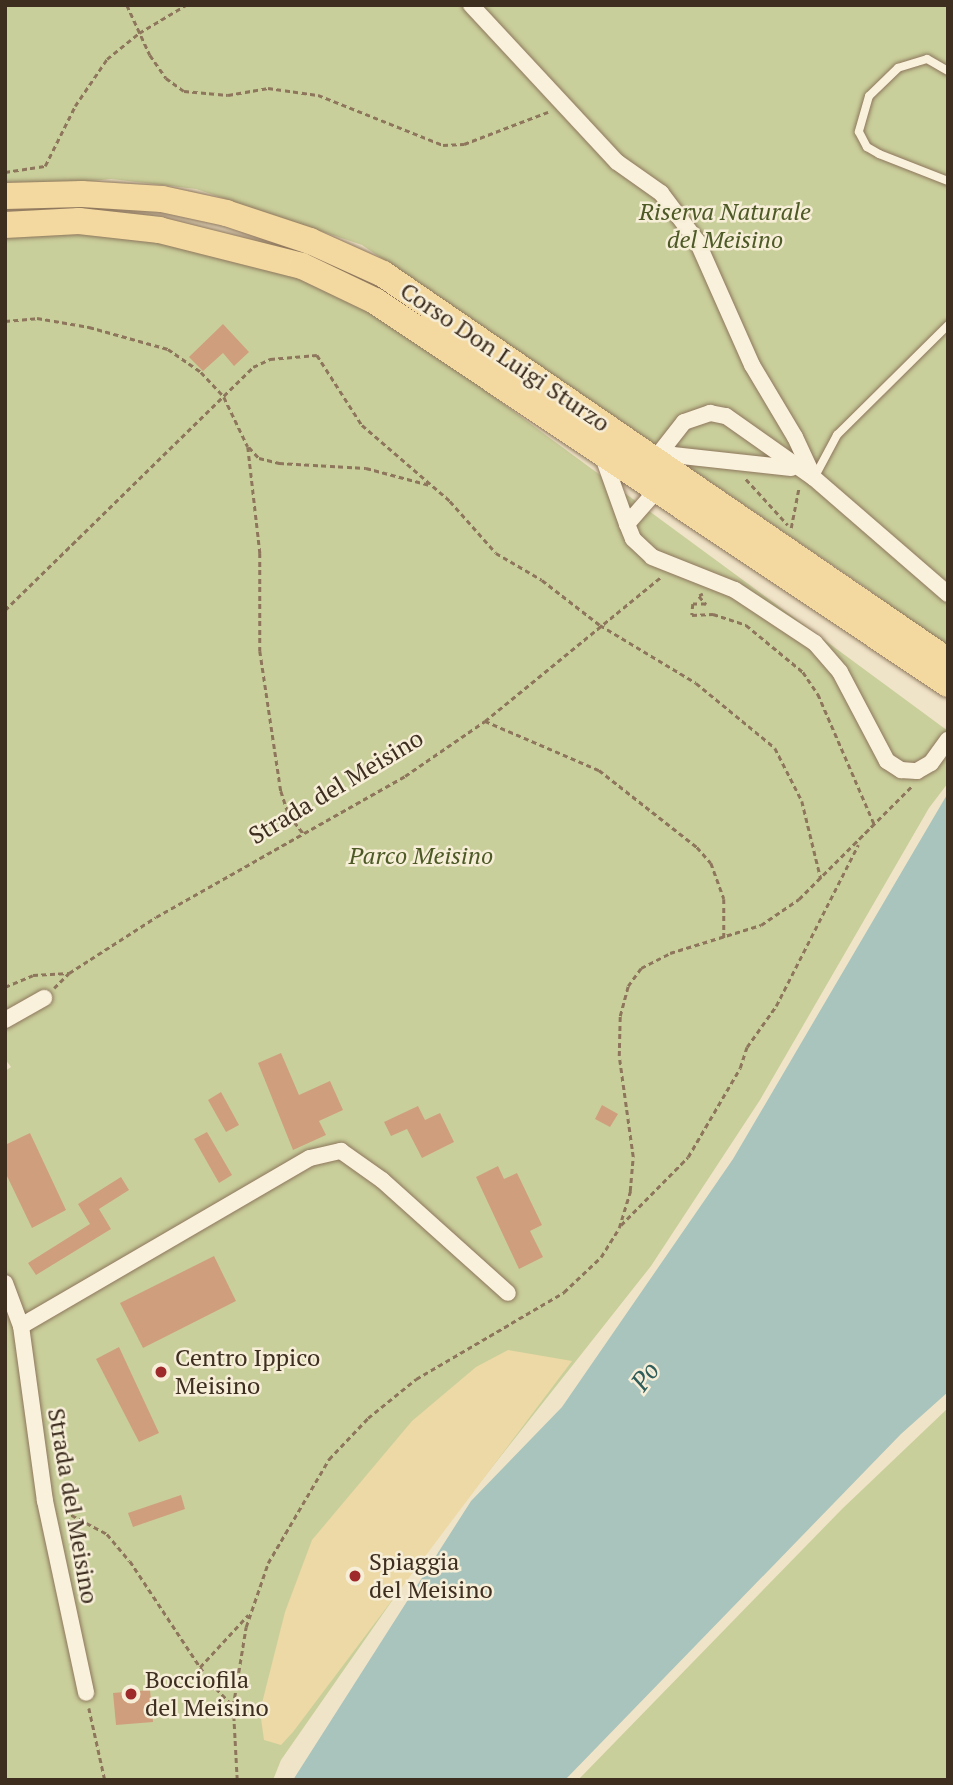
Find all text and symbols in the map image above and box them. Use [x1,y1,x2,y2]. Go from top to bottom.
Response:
park label: Riserva Naturale del Meisino [639,198,811,254]
street label: Corso Don Luigi Sturzo [395,276,615,438]
street label: Strada del Meisino [244,724,428,850]
park label: Parco Meisino [349,842,493,870]
place label: Centro Ippico Meisino [175,1344,320,1400]
water label: Po [624,1355,666,1397]
marker: Centro Ippico Meisino [153,1364,169,1380]
street label: Strada del Meisino [42,1406,104,1606]
place label: Spiaggia del Meisino [369,1548,493,1604]
marker: Spiaggia del Meisino [347,1568,363,1584]
place label: Bocciofila del Meisino [145,1666,269,1722]
marker: Bocciofila del Meisino [123,1686,139,1702]

